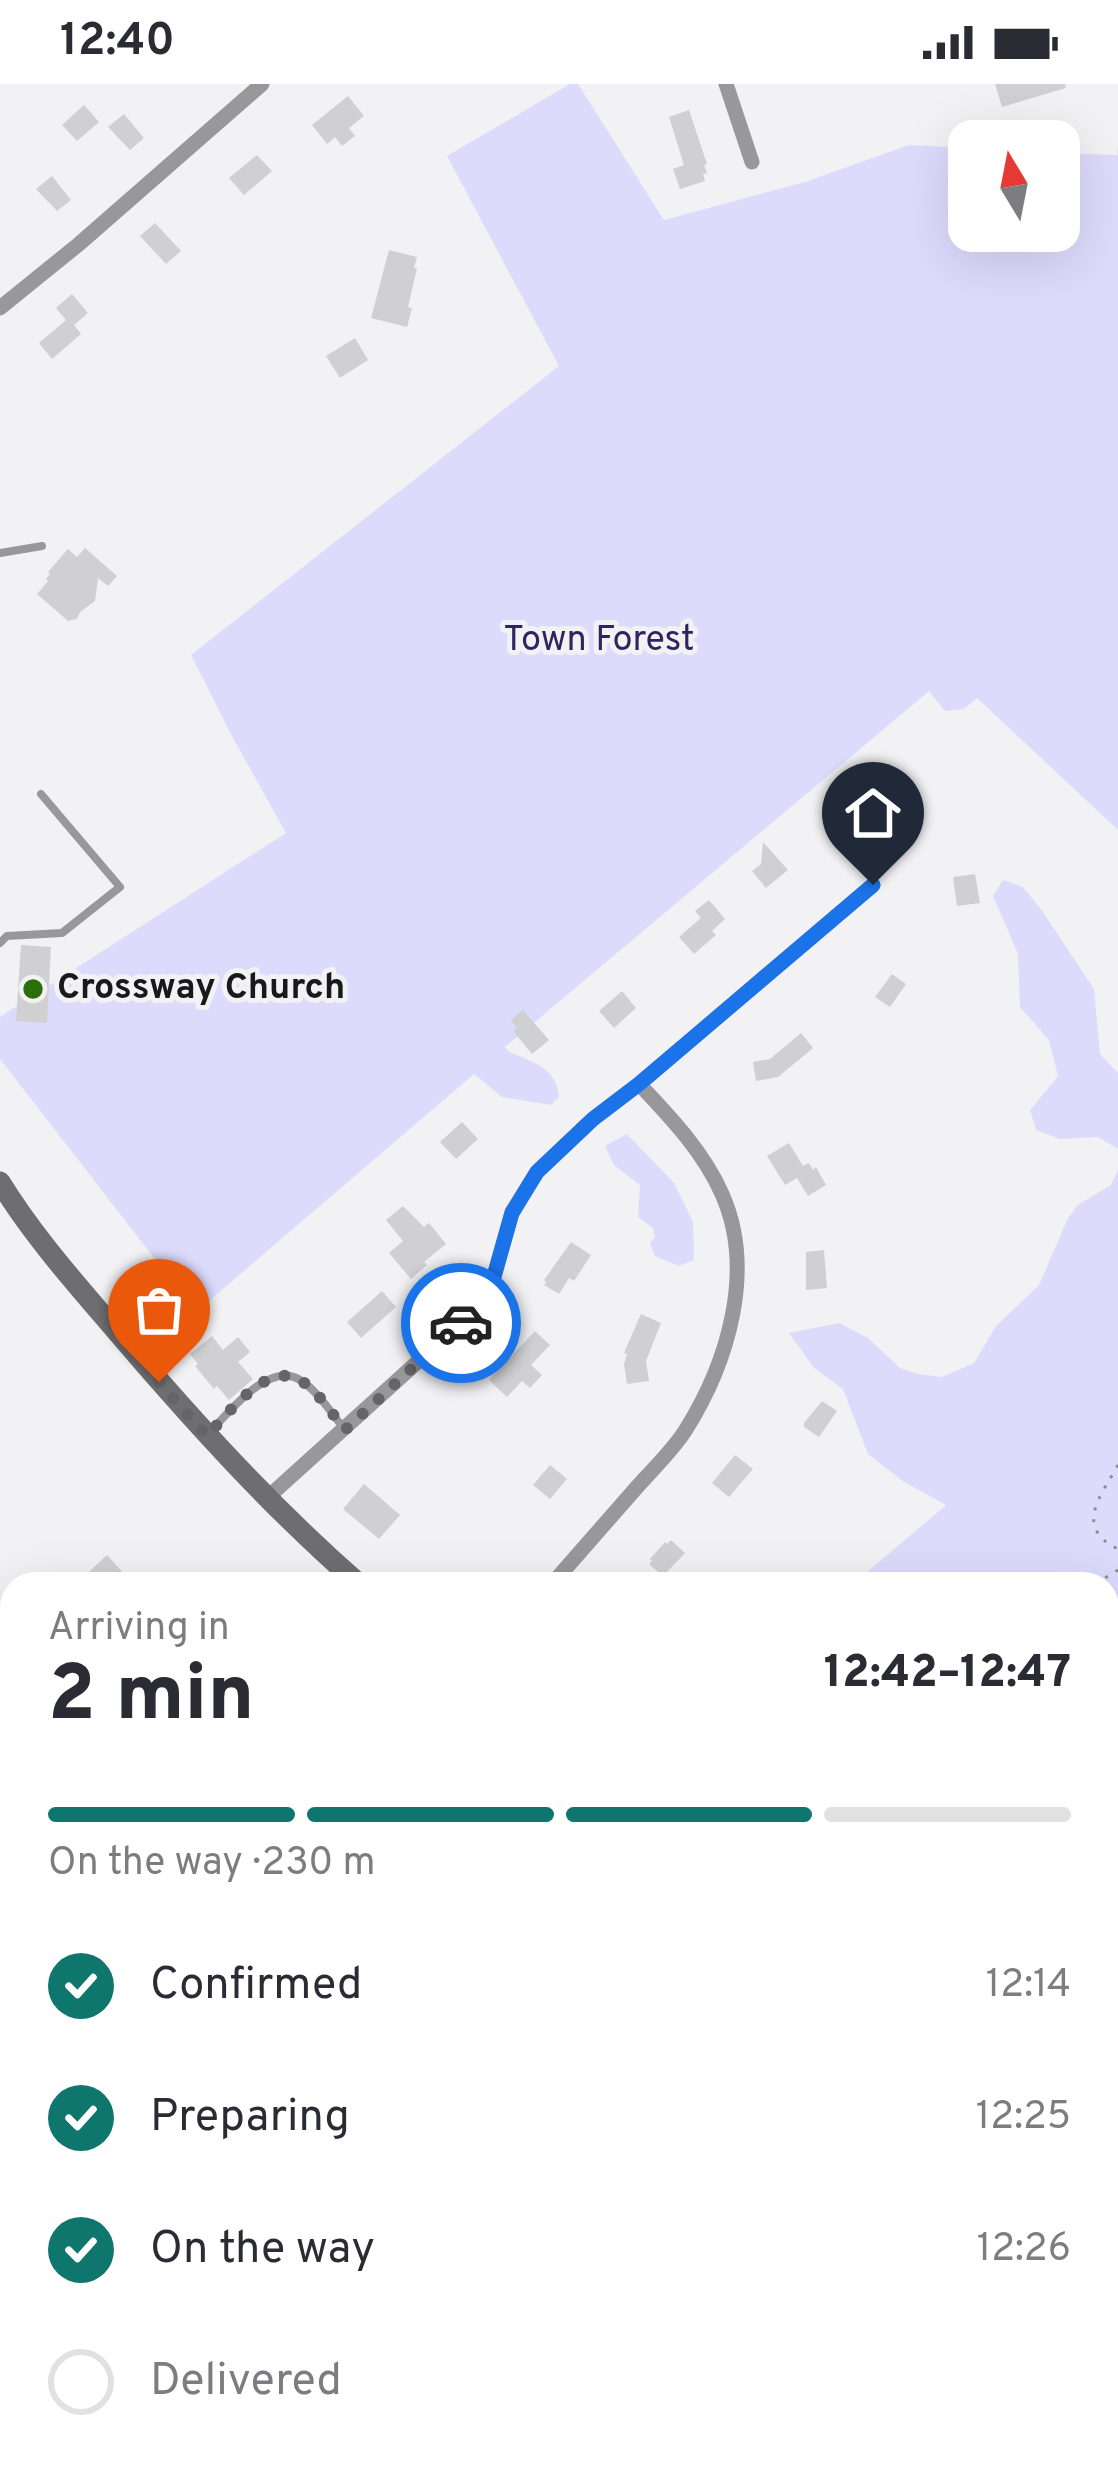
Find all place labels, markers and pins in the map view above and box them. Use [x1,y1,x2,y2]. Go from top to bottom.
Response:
pin [822,762,924,885]
place label: Crossway Church [57,966,345,1012]
marker: Crossway Church [20,976,46,1002]
pin [108,1259,210,1382]

